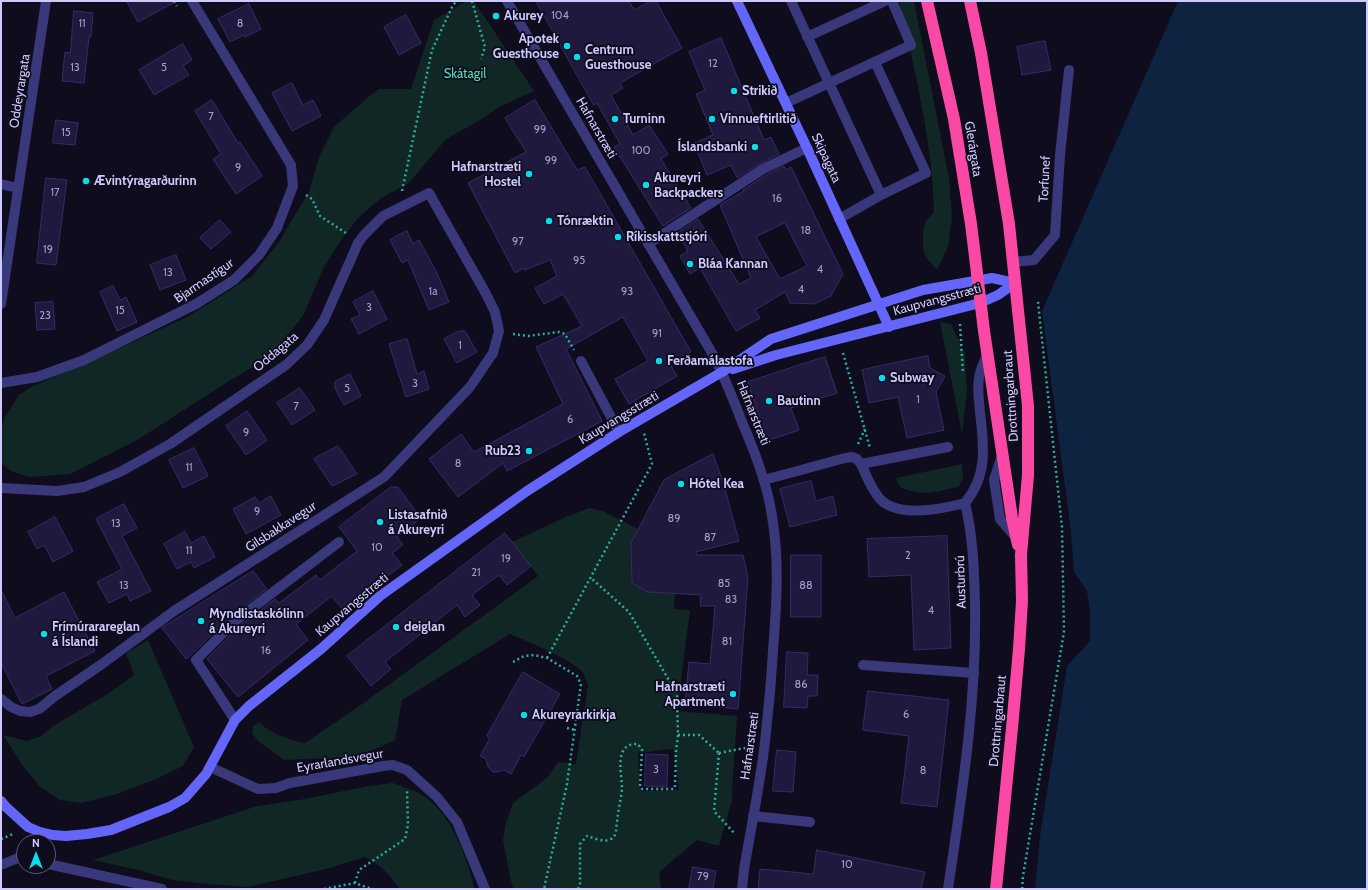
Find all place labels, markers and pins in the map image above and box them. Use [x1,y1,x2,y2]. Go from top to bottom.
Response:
place label: Akurey [504,8,543,24]
marker: Akurey [491,11,501,21]
place label: Apotek Guesthouse [493,31,559,62]
marker: Apotek Guesthouse [562,41,572,51]
place label: Centrum Guesthouse [585,42,651,73]
marker: Centrum Guesthouse [572,52,582,62]
place label: Strikið [742,83,777,99]
marker: Strikið [729,86,739,96]
place label: Turninn [623,111,665,127]
place label: Vinnueftirlitið [720,111,796,127]
marker: Turninn [610,114,620,124]
marker: Vinnueftirlitið [707,114,717,124]
place label: Íslandsbanki [677,139,747,155]
marker: Íslandsbanki [750,142,760,152]
place label: Hafnarstræti Hostel [451,159,521,190]
marker: Hafnarstræti Hostel [524,169,534,179]
place label: Akureyri Backpackers [654,170,723,201]
place label: Ævintýragarðurinn [94,173,197,189]
marker: Ævintýragarðurinn [81,176,91,186]
marker: Akureyri Backpackers [641,180,651,190]
place label: Tónræktin [557,213,613,229]
marker: Tónræktin [544,216,554,226]
place label: Ríkisskattstjóri [626,229,707,245]
marker: Ríkisskattstjóri [613,232,623,242]
place label: Bláa Kannan [698,256,768,272]
marker: Bláa Kannan [685,259,695,269]
place label: Ferðamálastofa [667,353,753,369]
marker: Ferðamálastofa [654,356,664,366]
place label: Subway [890,370,935,386]
marker: Subway [877,373,887,383]
place label: Bautinn [777,393,821,409]
marker: Bautinn [764,396,774,406]
place label: Rub23 [485,443,521,459]
marker: Rub23 [524,446,534,456]
place label: Hótel Kea [689,476,744,492]
marker: Hótel Kea [676,479,686,489]
place label: Listasafnið á Akureyri [388,507,447,538]
marker: Listasafnið á Akureyri [375,517,385,527]
place label: Myndlistaskólinn á Akureyri [209,606,304,637]
marker: Myndlistaskólinn á Akureyri [196,616,206,626]
place label: Frímúrarareglan á Íslandi [52,619,140,650]
place label: deiglan [404,619,445,635]
marker: deiglan [391,622,401,632]
marker: Frímúrarareglan á Íslandi [39,629,49,639]
place label: Hafnarstræti Apartment [655,679,725,710]
marker: Hafnarstræti Apartment [728,689,738,699]
place label: Akureyrarkirkja [532,707,616,723]
marker: Akureyrarkirkja [519,710,529,720]

